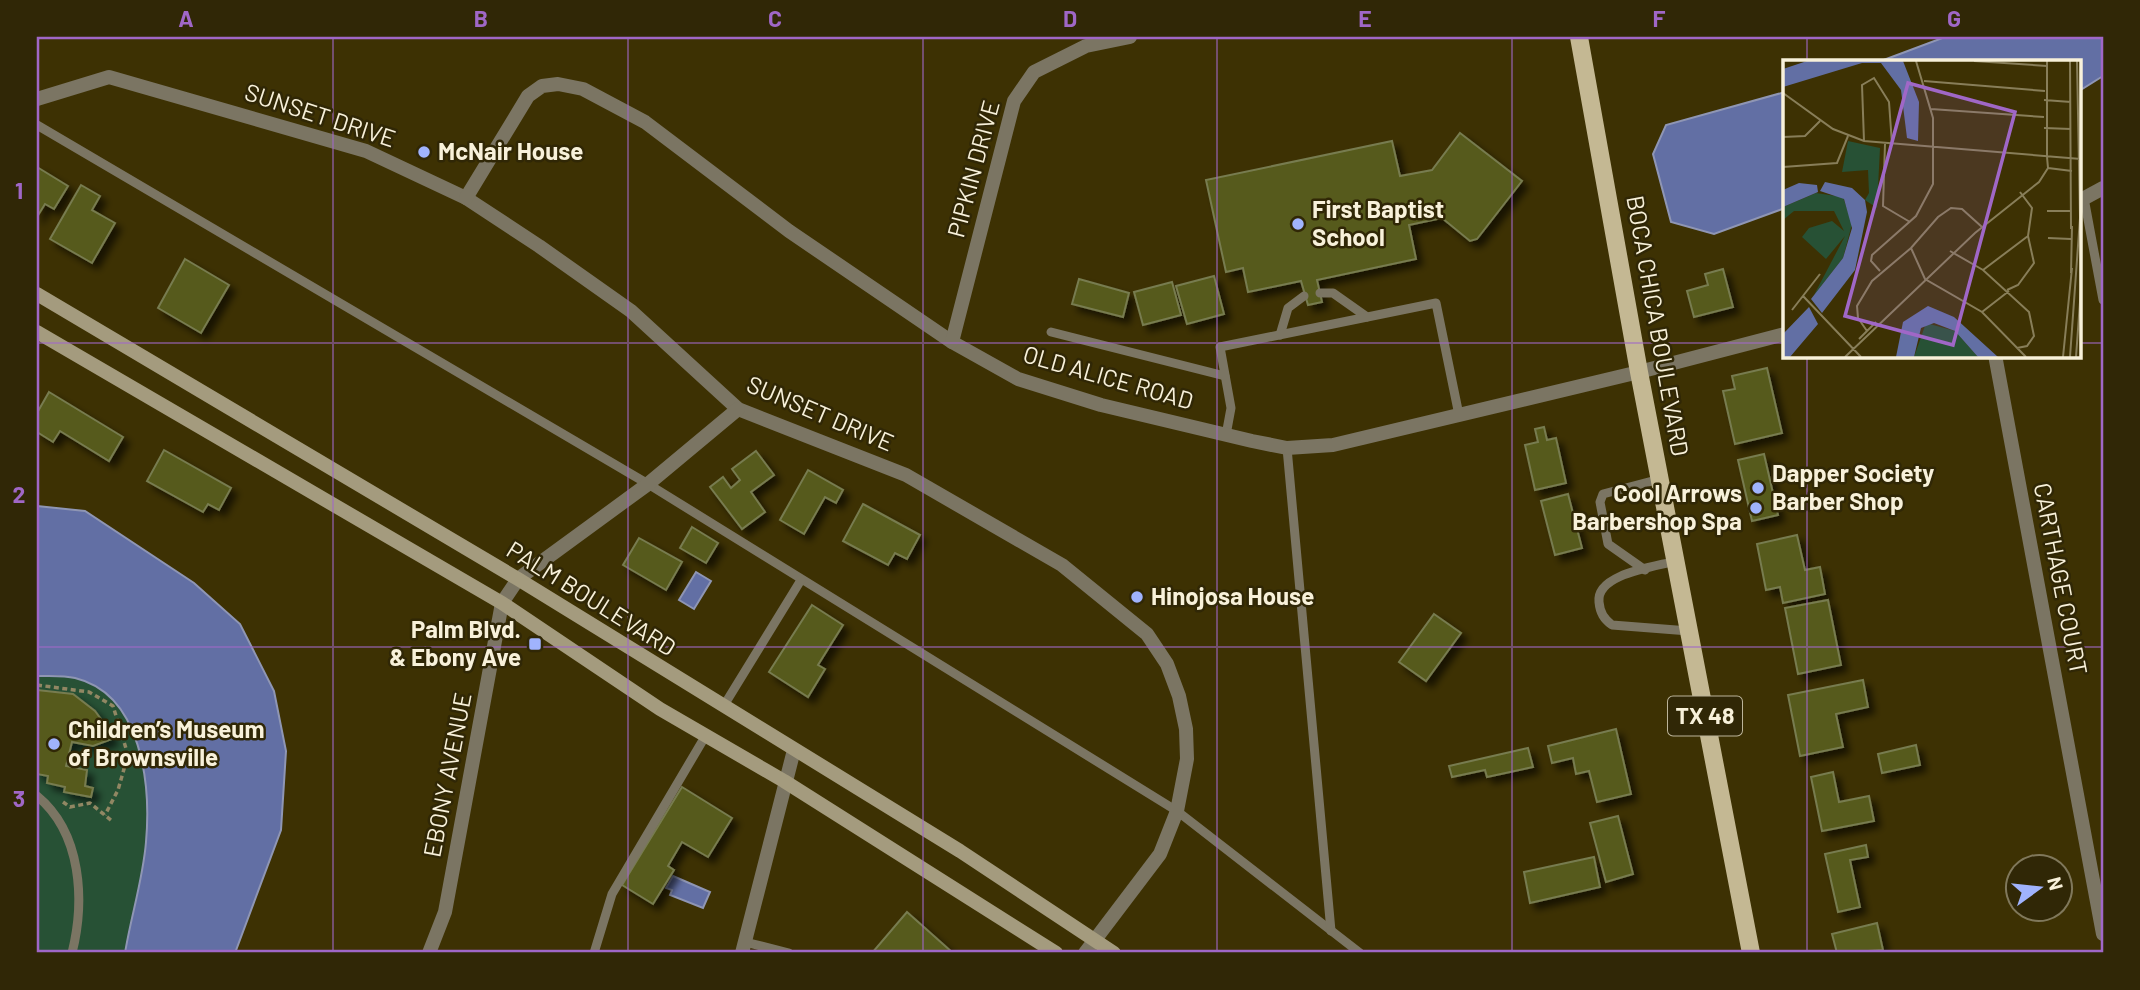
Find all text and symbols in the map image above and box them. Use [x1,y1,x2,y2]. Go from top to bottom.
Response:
text: A [178,4,194,32]
text: B [474,4,488,32]
text: C [768,4,782,32]
text: D [1063,4,1077,32]
text: E [1358,4,1372,32]
text: F [1653,4,1666,32]
text: G [1947,4,1961,32]
inset map [1783,60,2080,357]
street label: SUNSET DRIVE [241,77,400,153]
street label: PIPKIN DRIVE [940,97,1005,240]
place label: McNair House [438,136,583,165]
marker: McNair House [416,144,432,160]
text: 1 [15,176,23,204]
street label: BOCA CHICA BOULEVARD [1621,193,1696,458]
place label: First Baptist School [1312,194,1444,251]
marker: First Baptist School [1290,216,1306,232]
street label: OLD ALICE ROAD [1020,338,1197,415]
street label: SUNSET DRIVE [743,369,898,457]
place label: Dapper Society Barber Shop [1772,458,1934,515]
place label: Cool Arrows Barbershop Spa [1572,478,1742,535]
text: 2 [13,480,25,508]
marker: Dapper Society Barber Shop [1750,480,1766,496]
street label: CARTHAGE COURT [2029,480,2094,677]
marker: Cool Arrows Barbershop Spa [1748,500,1764,516]
street label: PALM BOULEVARD [502,534,682,661]
place label: Hinojosa House [1151,581,1314,610]
marker: Hinojosa House [1129,589,1145,605]
place label: Palm Blvd. & Ebony Ave [389,614,521,671]
marker: Palm Blvd. & Ebony Ave [527,636,543,652]
street label: EBONY AVENUE [416,690,477,860]
road number: TX 48 [1668,696,1742,736]
place label: Children’s Museum of Brownsville [68,714,265,771]
marker: Children’s Museum of Brownsville [46,736,62,752]
text: 3 [13,784,25,812]
north arrow [2004,853,2074,923]
text: N [2043,874,2069,893]

